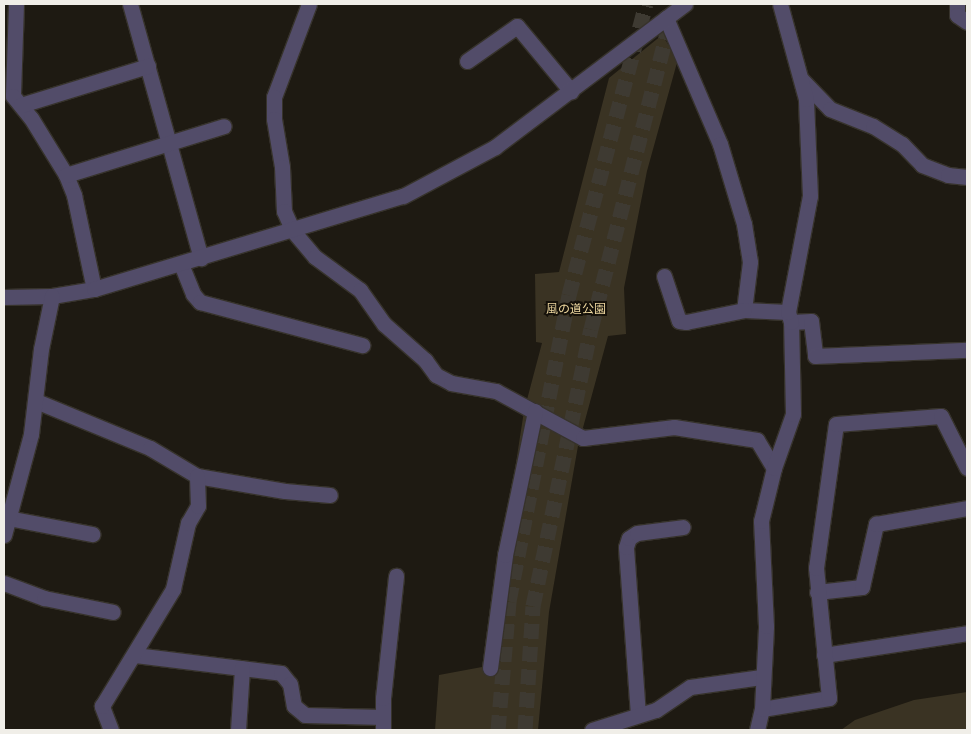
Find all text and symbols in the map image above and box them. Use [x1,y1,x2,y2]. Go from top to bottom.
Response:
park label: 風の道公園 [546,302,606,316]

